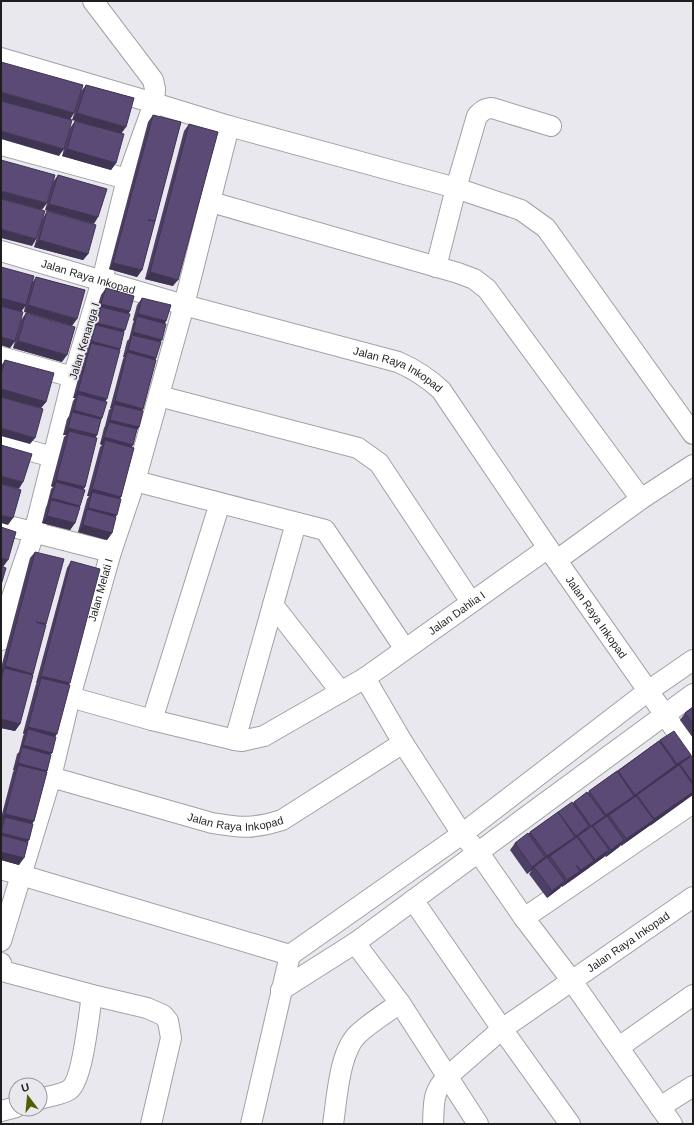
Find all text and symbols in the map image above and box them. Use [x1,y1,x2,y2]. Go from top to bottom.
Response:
street label: Jalan Raya Inkopad [40,257,137,296]
street label: Jalan Kenanga I [67,301,101,381]
street label: Jalan Raya Inkopad [352,344,445,394]
street label: Jalan Melati I [86,557,115,623]
street label: Jalan Raya Inkopad [564,574,629,660]
street label: Jalan Dahlia I [426,589,487,637]
street label: Jalan Raya Inkopad [186,810,285,833]
street label: Jalan Raya Inkopad [585,909,672,974]
north arrow [8,1077,48,1117]
text: U [20,1081,31,1094]

